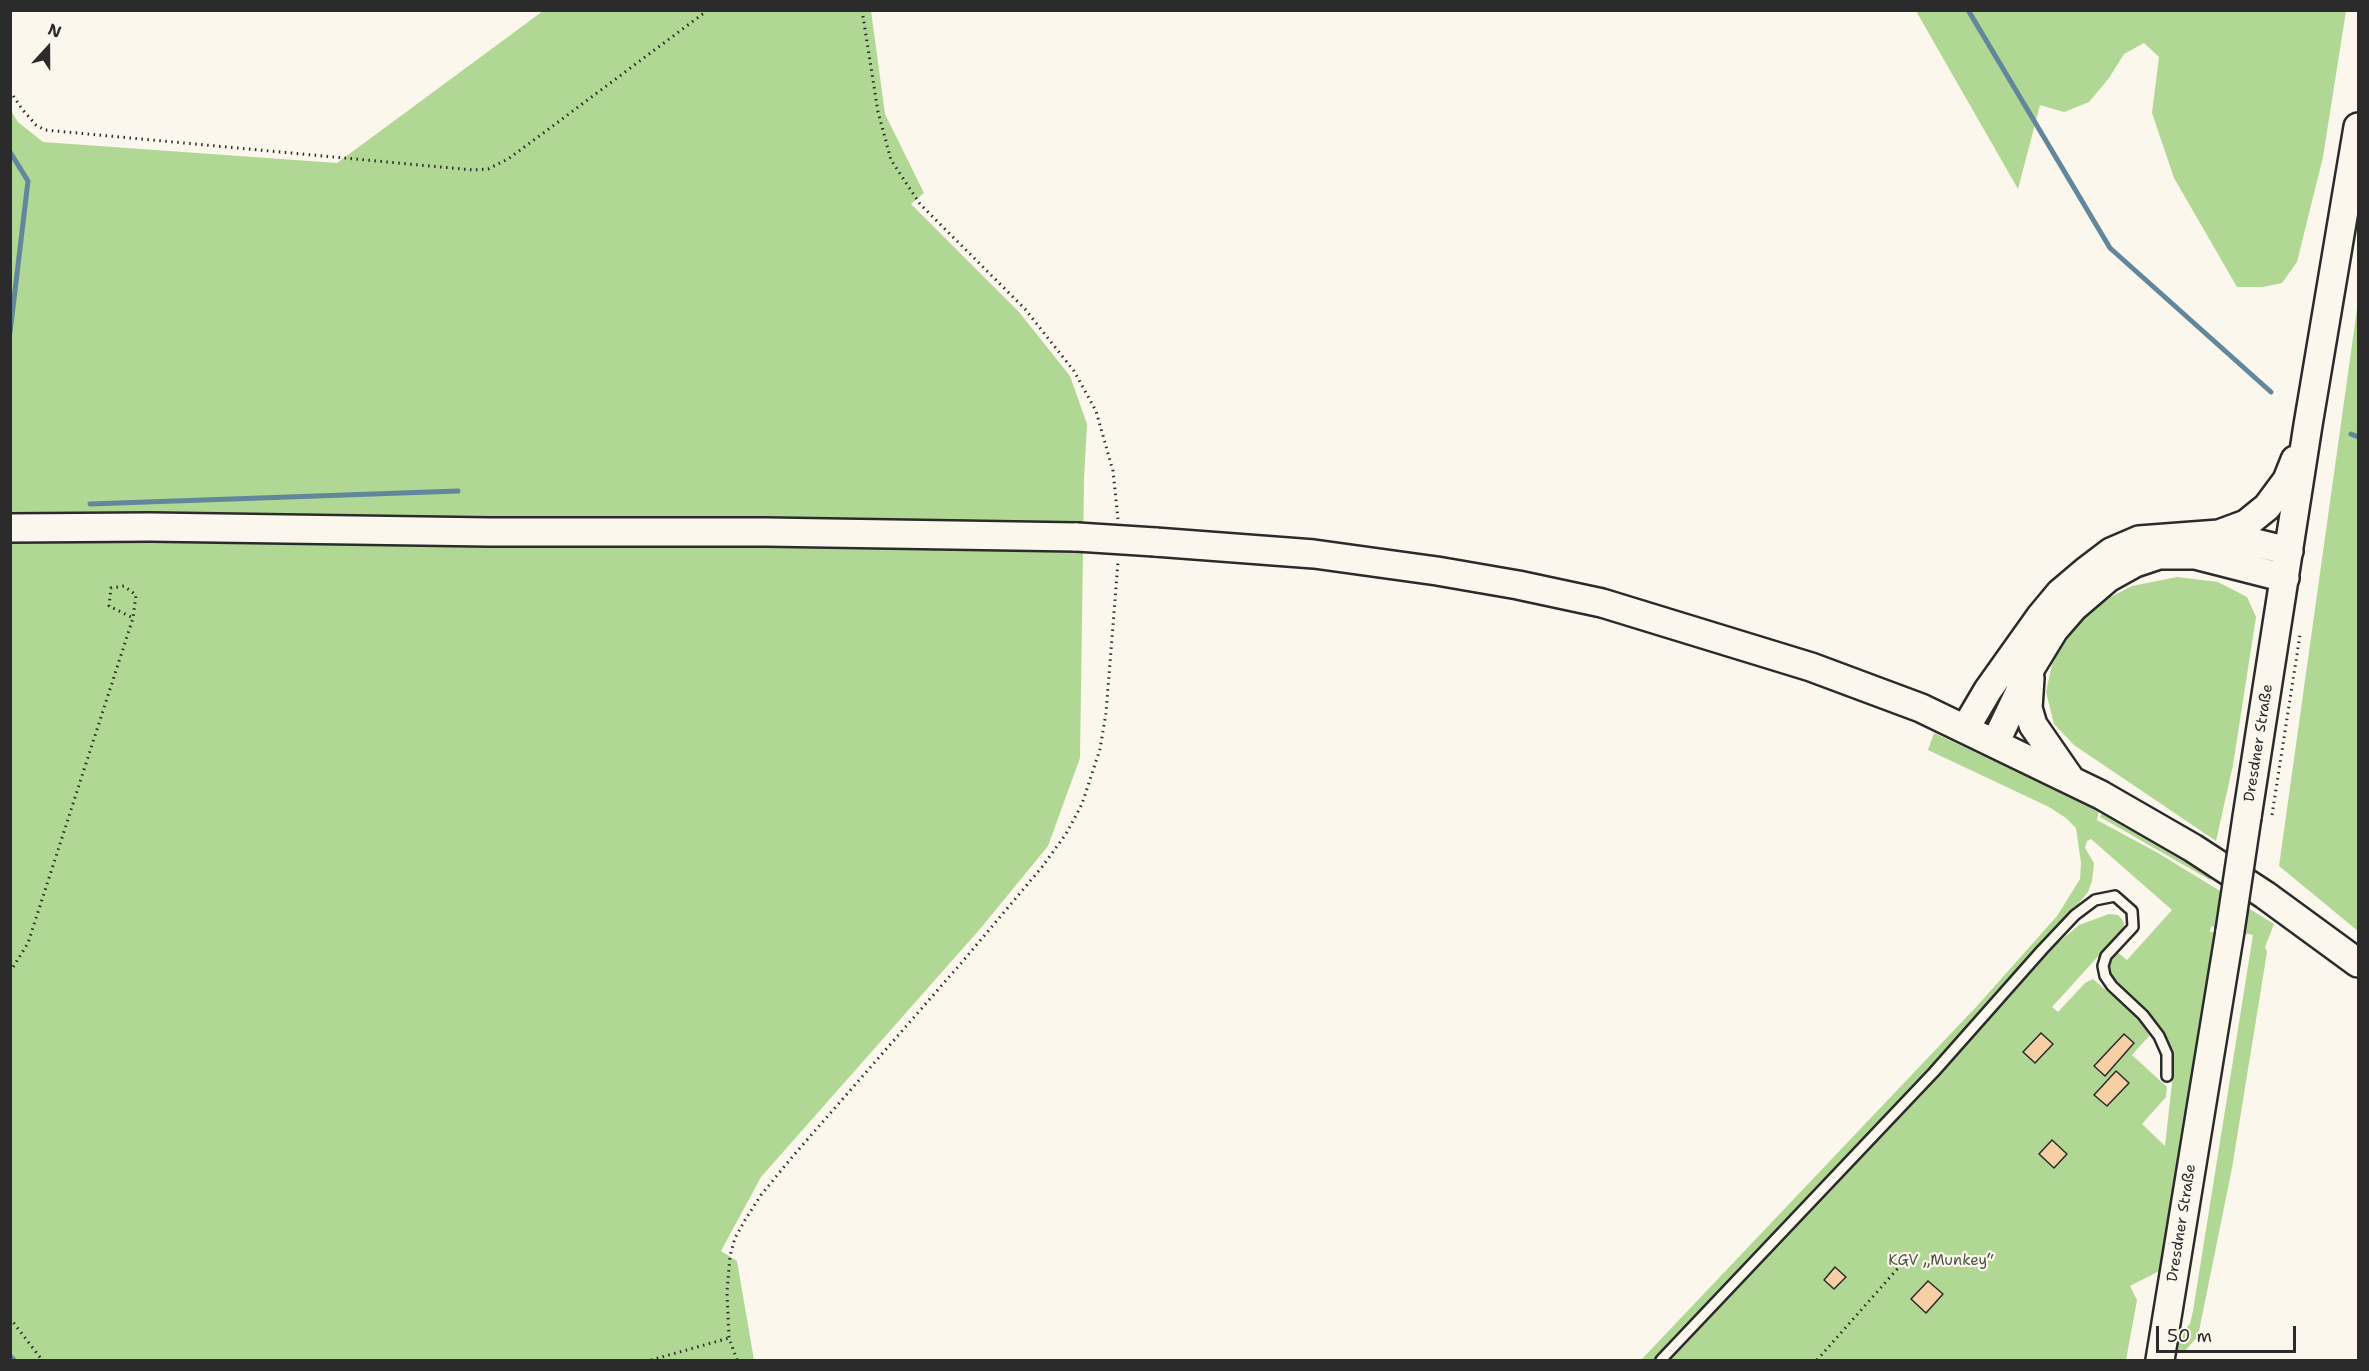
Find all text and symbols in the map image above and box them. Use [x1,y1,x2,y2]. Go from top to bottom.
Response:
north arrow [18,18,78,78]
text: N [45,19,64,43]
street label: Dresdner Straße [2241,683,2277,803]
street label: Dresdner Straße [2164,1163,2200,1283]
park label: KGV „Munkey“ [1888,1252,1994,1270]
scale bar [2159,1314,2298,1352]
text: 50 m [2167,1324,2212,1348]

